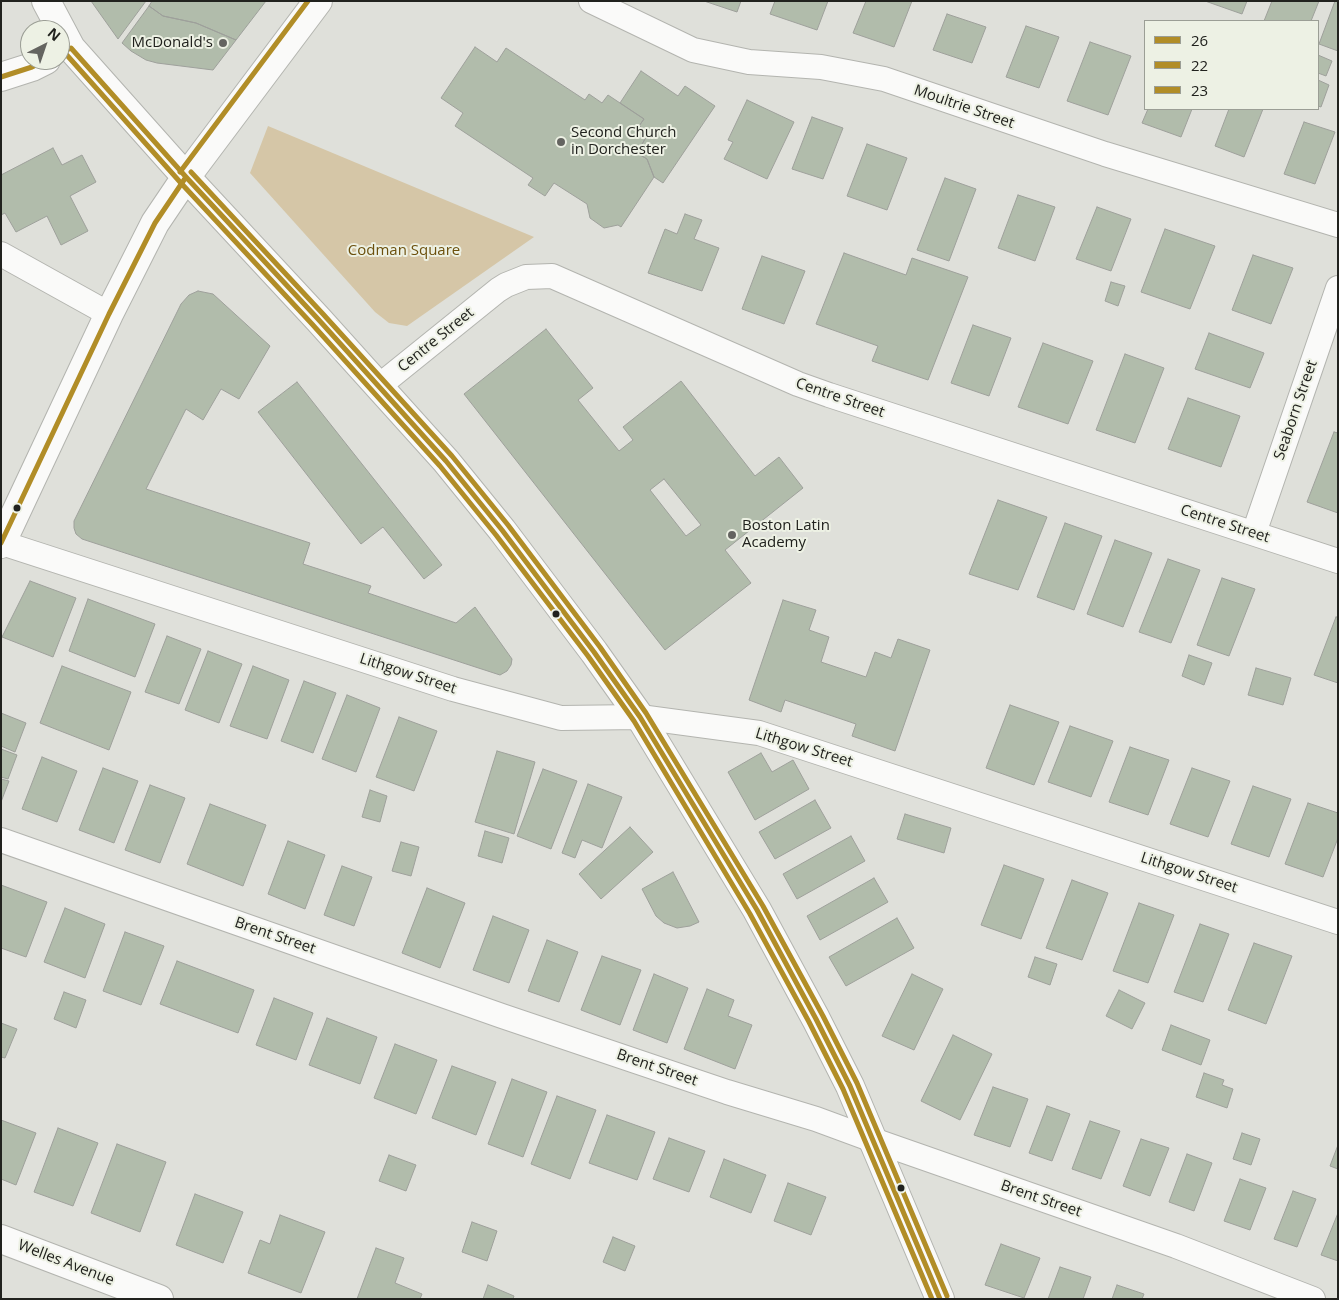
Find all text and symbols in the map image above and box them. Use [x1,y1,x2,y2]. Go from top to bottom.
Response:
north arrow [20,20,70,70]
legend [1144,20,1319,110]
text: N [44,23,65,45]
text: 26 [1191,30,1208,50]
place label: McDonald's [131,34,213,52]
marker: McDonald's [217,37,229,49]
text: 22 [1191,55,1208,75]
text: 23 [1191,80,1208,100]
street label: Moultrie Street [911,81,1017,133]
place label: Second Church in Dorchester [571,124,676,159]
marker: Second Church in Dorchester [555,136,567,148]
park label: Codman Square [348,242,460,260]
street label: Centre Street [394,304,478,376]
street label: Seaborn Street [1271,358,1321,462]
street label: Centre Street [793,374,887,422]
street label: Centre Street [1178,501,1272,547]
unlabelled marker [12,503,22,513]
place label: Boston Latin Academy [742,517,830,552]
marker: Boston Latin Academy [726,529,738,541]
unlabelled marker [551,609,561,619]
street label: Lithgow Street [357,650,459,698]
street label: Lithgow Street [753,725,855,771]
street label: Lithgow Street [1138,849,1240,897]
street label: Brent Street [232,914,318,958]
street label: Brent Street [614,1046,700,1090]
street label: Brent Street [998,1177,1084,1221]
unlabelled marker [896,1183,906,1193]
street label: Welles Avenue [15,1236,117,1290]

